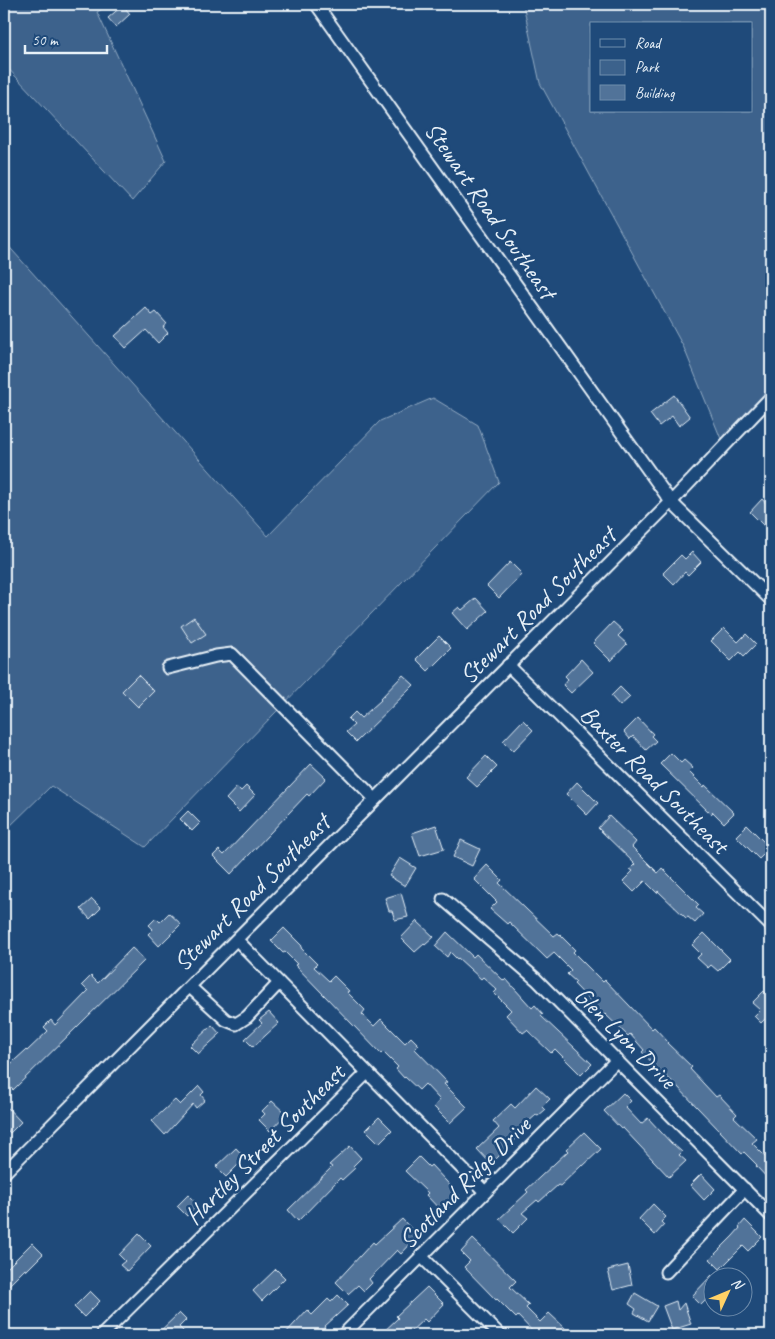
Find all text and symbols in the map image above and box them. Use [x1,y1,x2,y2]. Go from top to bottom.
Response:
scale bar [25,22,108,54]
legend [590,22,752,112]
text: 50 m [32,31,59,50]
text: Road [635,34,662,53]
text: Park [635,58,660,77]
text: Building [635,84,675,103]
street label: Stewart Road Southeast [417,116,565,308]
street label: Stewart Road Southeast [452,518,626,691]
street label: Baxter Road Southeast [573,699,737,863]
street label: Stewart Road Southeast [166,805,340,978]
street label: Glen Lyon Drive [567,980,685,1097]
street label: Hartley Street Southeast [178,1056,354,1232]
street label: Scotland Ridge Drive [392,1108,539,1256]
north arrow [702,1266,752,1316]
text: N [728,1274,748,1294]

